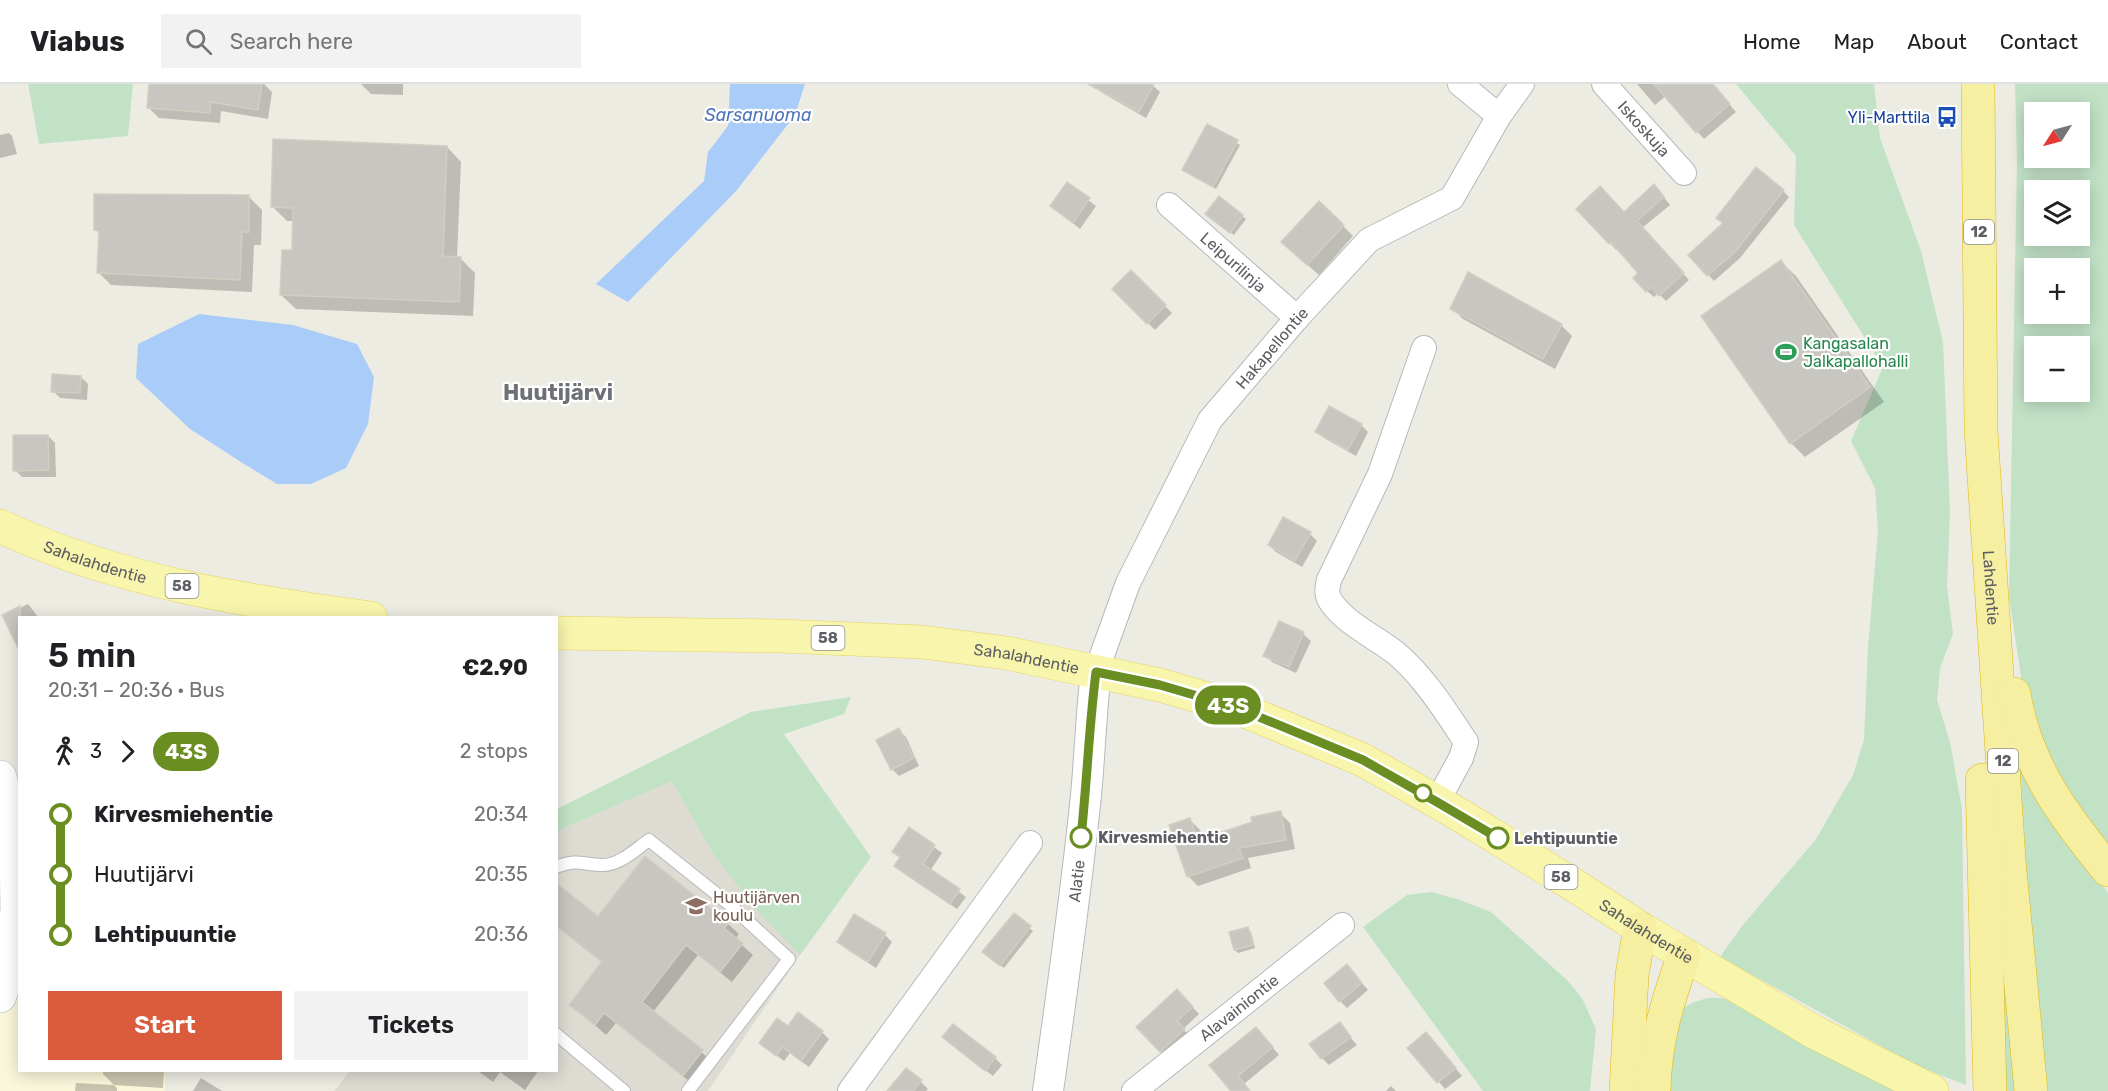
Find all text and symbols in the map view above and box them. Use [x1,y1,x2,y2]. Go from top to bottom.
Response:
search box [161,14,581,68]
text: Viabus [30,25,125,58]
icon: search [182,25,215,58]
text: Search here [230,28,353,55]
text: Home [1743,29,1800,54]
text: Map [1833,29,1874,54]
text: About [1907,29,1967,54]
text: Contact [2000,29,2078,54]
street label: Iskoskuja [1614,97,1674,161]
north arrow [2024,102,2090,168]
map controls [2024,102,2090,402]
water label: Sarsanuoma [705,104,812,126]
bus stop icon: Yli-Marttila [1935,105,1959,129]
place label: Yli-Marttila [1848,108,1930,127]
button: layers [2024,180,2090,246]
road number: 12 [1964,220,1994,244]
street label: Leipurilinja [1197,228,1270,296]
button: + [2024,258,2090,324]
street label: Hakapellontie [1231,303,1312,392]
place label: Kangasalan Jalkapallohalli [1803,334,1908,371]
button: − [2024,336,2090,402]
sports icon: Kangasalan Jalkapallohalli [1774,340,1798,364]
district label: Huutijärvi [503,379,613,406]
street label: Sahalahdentie [41,536,149,587]
street label: Lahdentie [1979,550,2003,626]
road number: 58 [166,574,198,598]
road number: 58 [812,626,844,650]
text: 5 min [48,636,136,675]
street label: Sahalahdentie [973,639,1081,678]
text: €2.90 [462,654,528,681]
text: 20:31 – 20:36 · Bus [48,678,225,702]
line badge: 43S [1194,686,1262,724]
text: 43S [1207,693,1249,718]
icon: walk [48,735,81,768]
icon: forward [111,735,144,768]
text: 3 [90,739,102,763]
text: 43S [165,739,207,764]
text: 2 stops [460,739,528,763]
road number: 12 [1988,749,2018,773]
unlabelled marker [1414,784,1432,802]
text: Kirvesmiehentie [94,801,273,828]
text: 20:34 [474,802,528,826]
marker: Kirvesmiehentie [1070,826,1092,848]
marker: Lehtipuuntie [1487,827,1509,849]
place label: Kirvesmiehentie [1098,828,1228,847]
place label: Lehtipuuntie [1514,829,1618,848]
street label: Alatie [1064,859,1088,903]
text: Huutijärvi [94,861,194,888]
text: 20:35 [475,862,528,886]
road number: 58 [1544,865,1578,889]
place label: Huutijärven koulu [713,888,800,925]
school or university icon: Huutijärven koulu [684,894,708,918]
street label: Sahalahdentie [1596,895,1697,967]
text: Lehtipuuntie [94,921,237,948]
text: 20:36 [474,922,528,946]
street label: Alavainiontie [1195,970,1282,1045]
button: Start [48,991,282,1060]
button: Tickets [294,991,528,1060]

